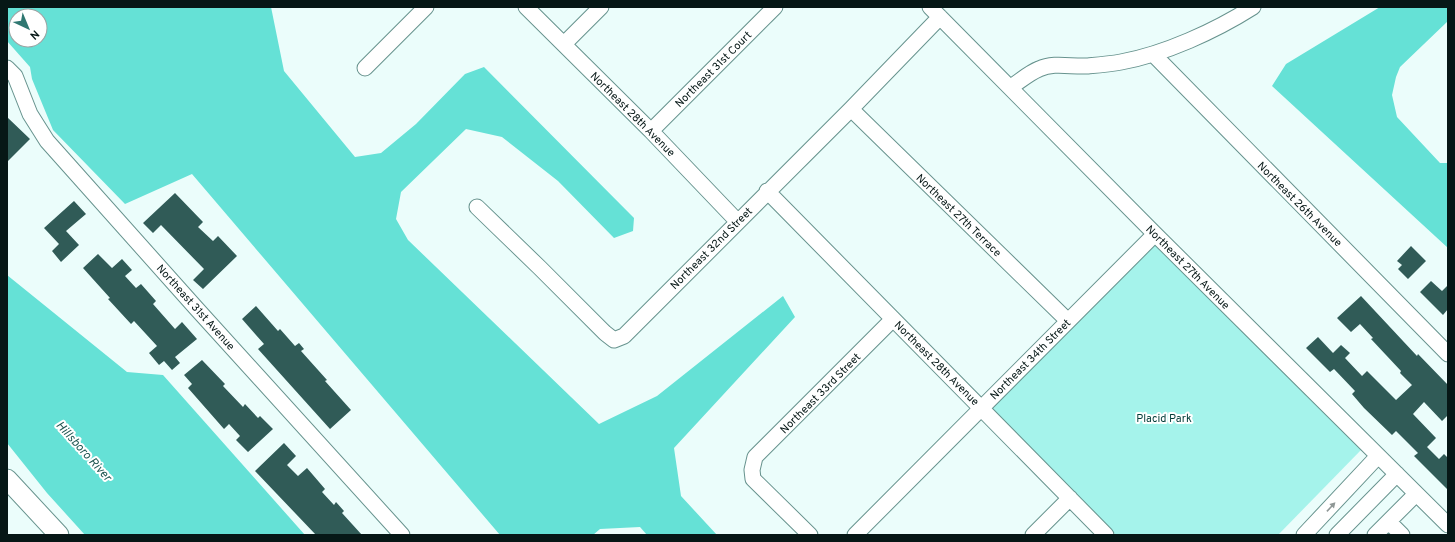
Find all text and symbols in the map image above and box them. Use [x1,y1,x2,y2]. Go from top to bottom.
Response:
north arrow [8,8,48,48]
text: N [27,27,42,42]
street label: Northeast 31st Court [673,29,755,111]
street label: Northeast 28th Avenue [587,69,678,160]
street label: Northeast 26th Avenue [1254,159,1345,250]
street label: Northeast 27th Terrace [913,171,1004,260]
street label: Northeast 32nd Street [668,205,756,293]
street label: Northeast 27th Avenue [1142,223,1232,313]
street label: Northeast 31st Avenue [153,262,238,354]
street label: Northeast 34th Street [987,316,1074,403]
street label: Northeast 28th Avenue [891,318,982,409]
street label: Northeast 33rd Street [777,350,864,437]
park label: Placid Park [1136,412,1192,426]
water label: Hillsboro River [52,418,116,486]
one-way arrow [1326,502,1335,511]

